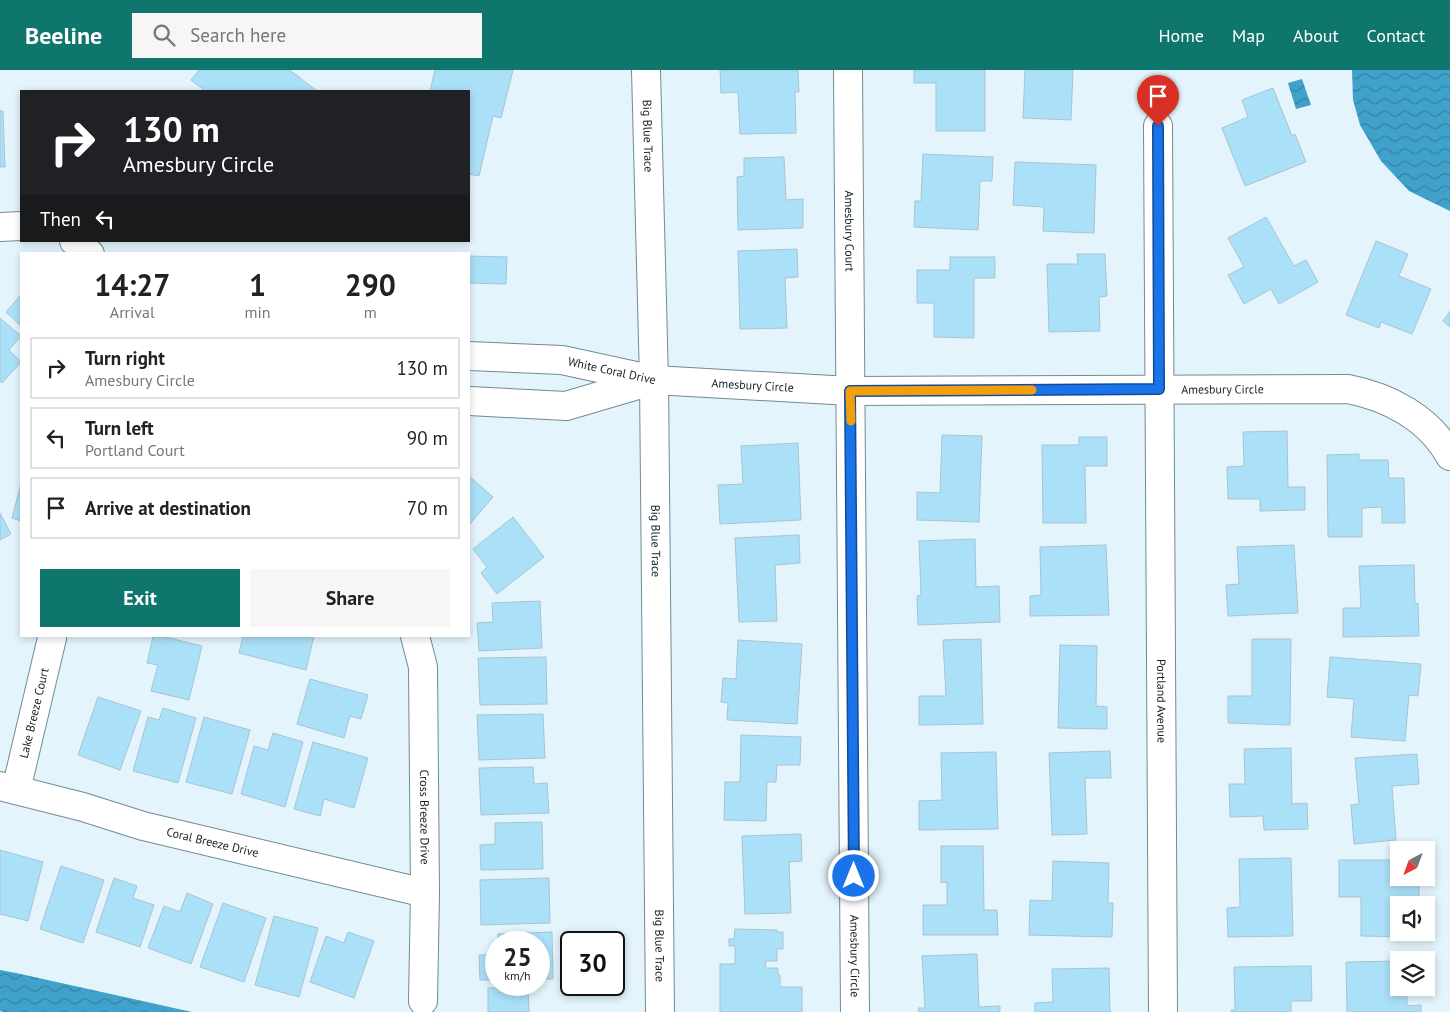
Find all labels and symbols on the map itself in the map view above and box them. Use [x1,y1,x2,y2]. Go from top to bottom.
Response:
pin [1137,75,1179,126]
street label: Big Blue Trace [640,100,657,172]
street label: Amesbury Court [842,190,857,272]
street label: White Coral Drive [566,353,657,387]
street label: Amesbury Circle [711,375,794,395]
street label: Amesbury Circle [1181,381,1264,397]
street label: Big Blue Trace [648,505,664,577]
street label: Portland Avenue [1154,659,1169,743]
street label: Lake Breeze Court [16,666,52,760]
street label: Cross Breeze Drive [417,769,433,865]
street label: Coral Breeze Drive [165,824,260,860]
north arrow [1390,841,1435,886]
position arrow [827,849,879,901]
street label: Big Blue Trace [652,910,668,982]
street label: Amesbury Circle [847,915,863,997]
speed limit sign: 30 [560,931,625,996]

